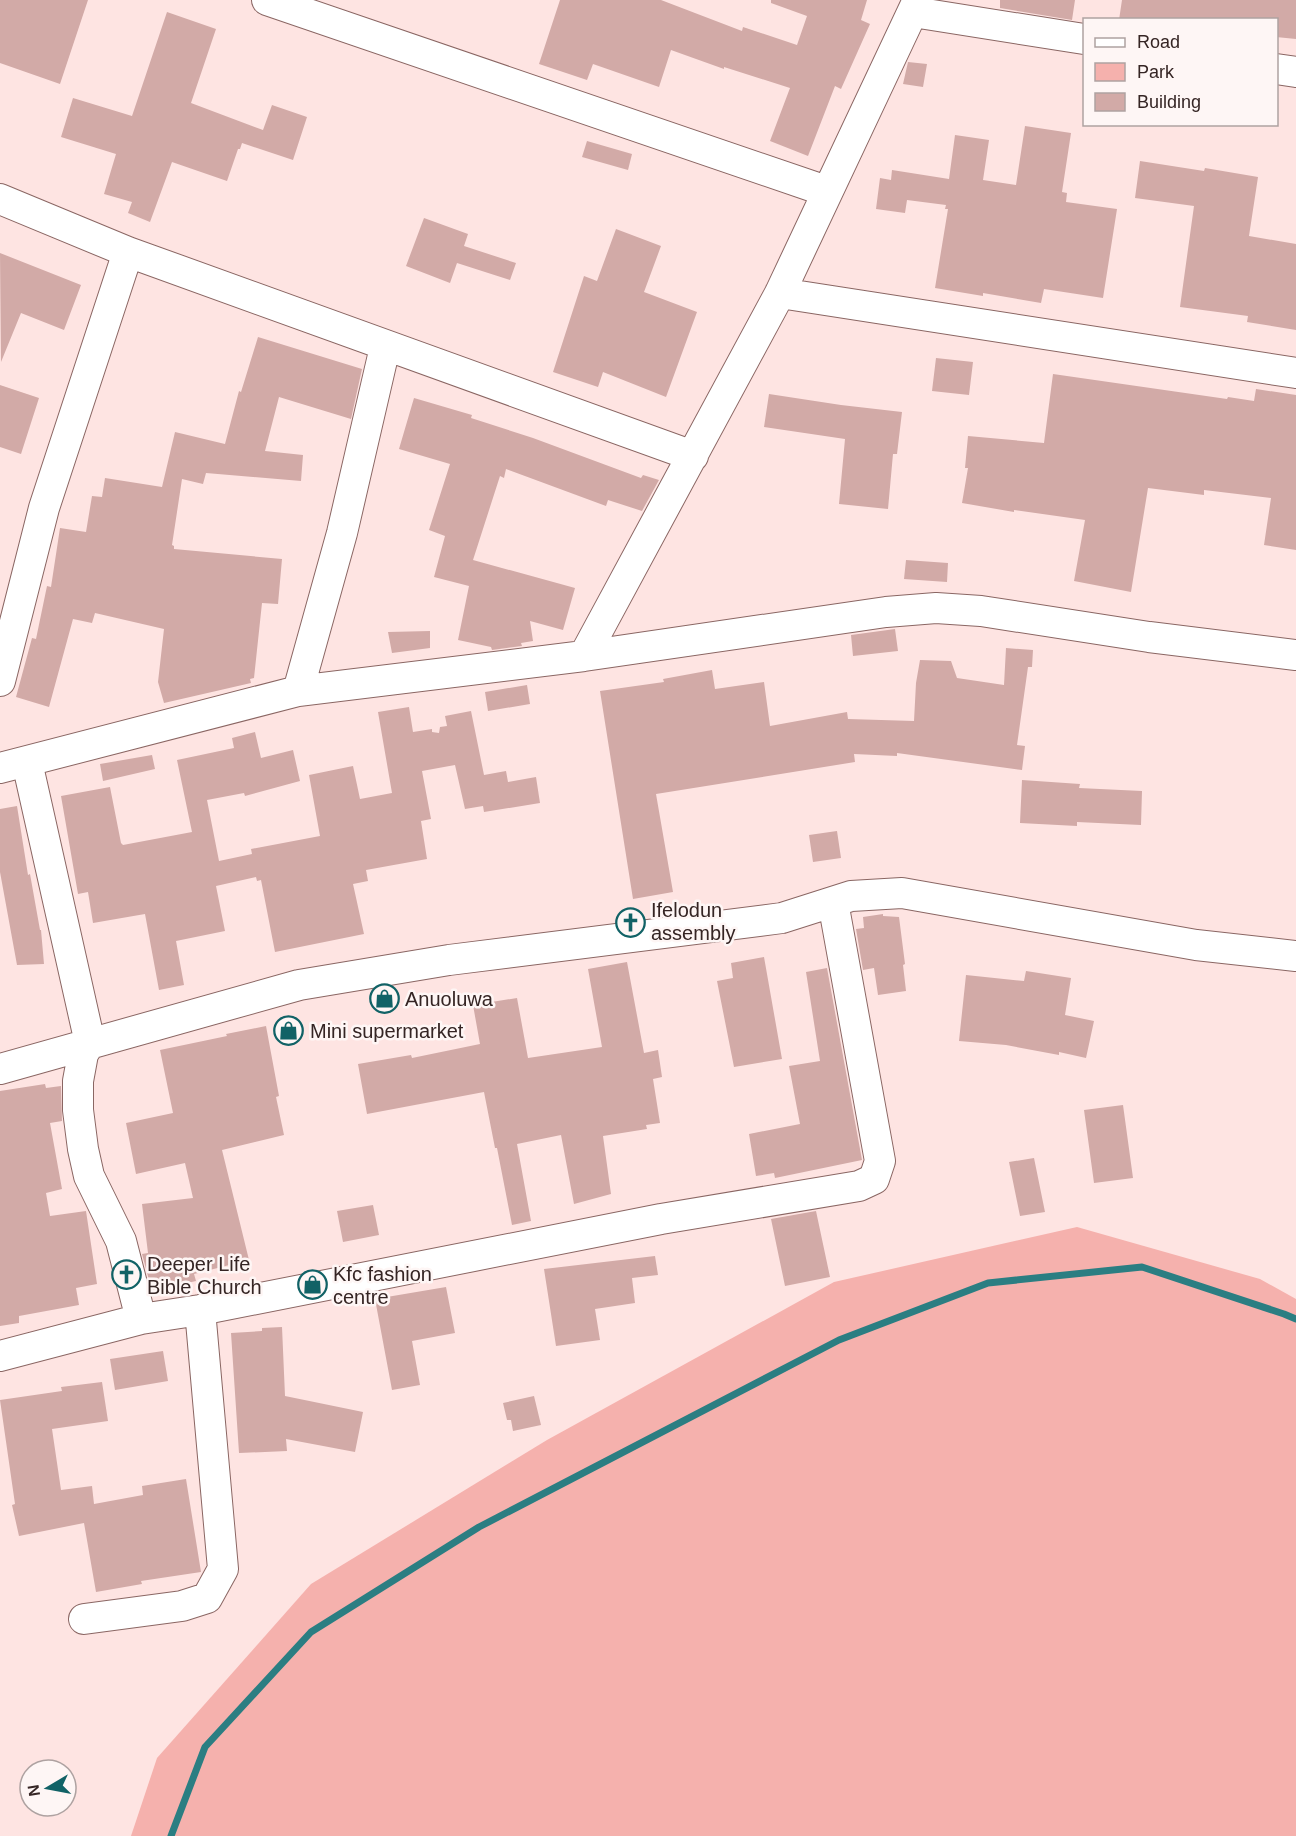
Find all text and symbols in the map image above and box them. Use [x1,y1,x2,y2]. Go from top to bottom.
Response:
legend [1083,18,1278,126]
text: Road [1137,32,1180,52]
text: Park [1137,62,1175,82]
text: Building [1137,92,1201,112]
place label: Ifelodun assembly [651,899,735,944]
church icon: Ifelodun assembly [614,906,646,938]
shop icon: Anuoluwa [368,983,400,1015]
place label: Anuoluwa [405,988,494,1010]
shop icon: Mini supermarket [273,1015,305,1047]
place label: Mini supermarket [310,1020,464,1042]
place label: Deeper Life Bible Church [147,1253,262,1298]
church icon: Deeper Life Bible Church [110,1259,142,1291]
place label: Kfc fashion centre [333,1263,432,1308]
shop icon: Kfc fashion centre [296,1269,328,1301]
north arrow [18,1758,78,1818]
text: N [24,1783,43,1798]

